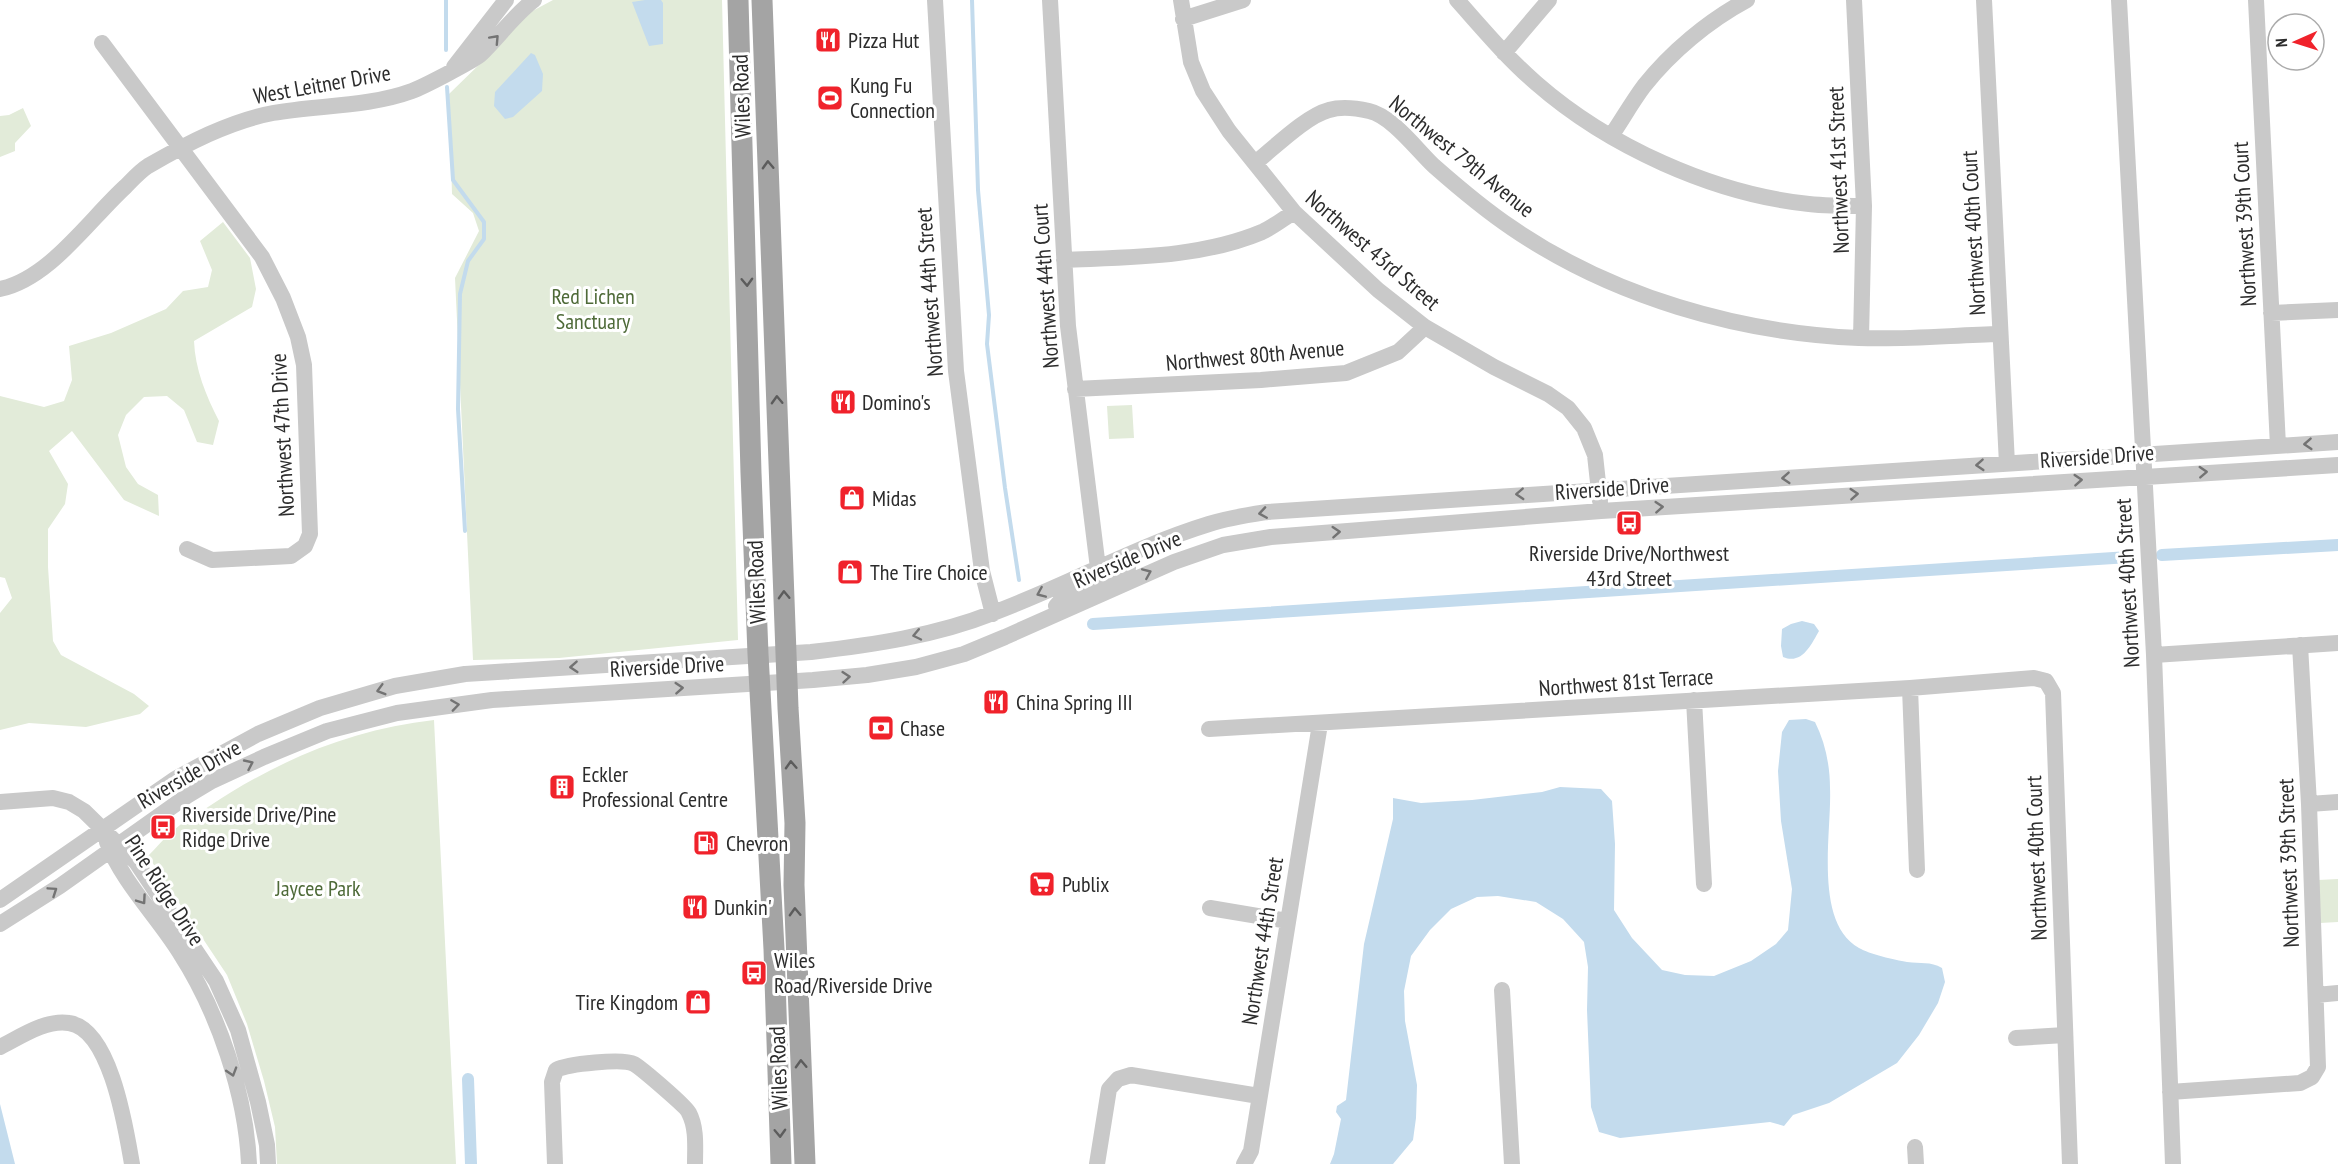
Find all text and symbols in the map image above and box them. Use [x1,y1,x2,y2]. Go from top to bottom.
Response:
north arrow [2266,12,2326,72]
restaurant icon: Pizza Hut [813,25,843,55]
place label: Pizza Hut [848,26,919,54]
one-way arrow [488,35,499,46]
text: N [2271,38,2291,48]
street label: Wiles Road [726,54,756,138]
street label: West Leitner Drive [251,58,393,110]
place label: Kung Fu Connection [850,71,935,124]
sports icon: Kung Fu Connection [815,83,845,113]
street label: Northwest 41st Street [1821,86,1855,254]
street label: Northwest 79th Avenue [1384,89,1540,223]
street label: Northwest 39th Court [2226,141,2262,307]
street label: Northwest 40th Court [1955,150,1991,316]
one-way arrow [762,161,775,170]
street label: Northwest 43rd Street [1300,184,1446,316]
street label: Northwest 44th Court [1025,203,1065,369]
street label: Northwest 44th Street [909,207,949,377]
one-way arrow [740,278,753,287]
park label: Red Lichen Sanctuary [551,282,635,335]
street label: Northwest 80th Avenue [1165,333,1345,377]
street label: Northwest 47th Drive [264,353,300,517]
restaurant icon: Domino's [828,387,858,417]
place label: Domino's [862,388,931,416]
one-way arrow [770,395,783,404]
one-way arrow [2303,437,2312,450]
street label: Riverside Drive [2039,438,2155,474]
one-way arrow [1976,459,1985,472]
one-way arrow [2199,466,2208,479]
street label: Riverside Drive [1554,470,1670,506]
one-way arrow [1781,471,1790,484]
one-way arrow [2074,473,2083,486]
shop icon: Midas [837,483,867,513]
place label: Midas [872,484,917,512]
one-way arrow [1516,488,1525,501]
one-way arrow [1850,488,1859,501]
street label: Northwest 40th Street [2109,498,2145,668]
one-way arrow [1655,501,1664,514]
one-way arrow [1258,506,1268,518]
bus stop icon: Riverside Drive/Northwest 43rd Street [1614,508,1644,538]
street label: Riverside Drive [1069,524,1185,594]
one-way arrow [1332,525,1341,538]
place label: Riverside Drive/Northwest 43rd Street [1529,539,1729,592]
street label: Wiles Road [741,540,771,624]
shop icon: The Tire Choice [835,557,865,587]
place label: The Tire Choice [870,558,988,586]
one-way arrow [1141,568,1152,580]
one-way arrow [1036,586,1047,598]
one-way arrow [778,590,791,599]
one-way arrow [912,628,922,641]
street label: Riverside Drive [609,649,725,683]
one-way arrow [570,660,579,673]
street label: Northwest 81st Terrace [1538,662,1714,702]
one-way arrow [841,671,850,684]
one-way arrow [674,682,683,695]
one-way arrow [376,683,386,696]
restaurant icon: China Spring III [981,687,1011,717]
place label: China Spring III [1016,688,1133,716]
one-way arrow [451,700,460,712]
bank icon: Chase [866,713,896,743]
place label: Chase [900,714,945,742]
street label: Riverside Drive [132,733,246,815]
one-way arrow [242,760,253,772]
place label: Eckler Professional Centre [582,760,728,813]
one-way arrow [785,760,798,769]
building icon: Eckler Professional Centre [547,772,577,802]
street label: Northwest 40th Court [2019,775,2053,941]
street label: Northwest 39th Street [2271,778,2305,948]
place label: Riverside Drive/Pine Ridge Drive [182,800,336,853]
bus stop icon: Riverside Drive/Pine Ridge Drive [148,812,178,842]
fuel station icon: Chevron [691,828,721,858]
street label: Pine Ridge Drive [119,829,211,951]
place label: Chevron [726,829,788,857]
street label: Northwest 44th Street [1235,855,1289,1027]
supermarket icon: Publix [1027,869,1057,899]
place label: Publix [1062,870,1109,898]
park label: Jaycee Park [274,874,361,902]
one-way arrow [46,887,57,898]
restaurant icon: Dunkin' [680,892,710,922]
one-way arrow [135,893,146,904]
place label: Dunkin' [714,893,772,921]
one-way arrow [789,907,802,916]
place label: Wiles Road/Riverside Drive [774,946,932,999]
bus stop icon: Wiles Road/Riverside Drive [739,958,769,988]
shop icon: Tire Kingdom [683,987,713,1017]
place label: Tire Kingdom [575,988,678,1016]
street label: Wiles Road [763,1026,793,1110]
one-way arrow [795,1059,807,1068]
one-way arrow [224,1066,237,1077]
one-way arrow [774,1129,786,1138]

